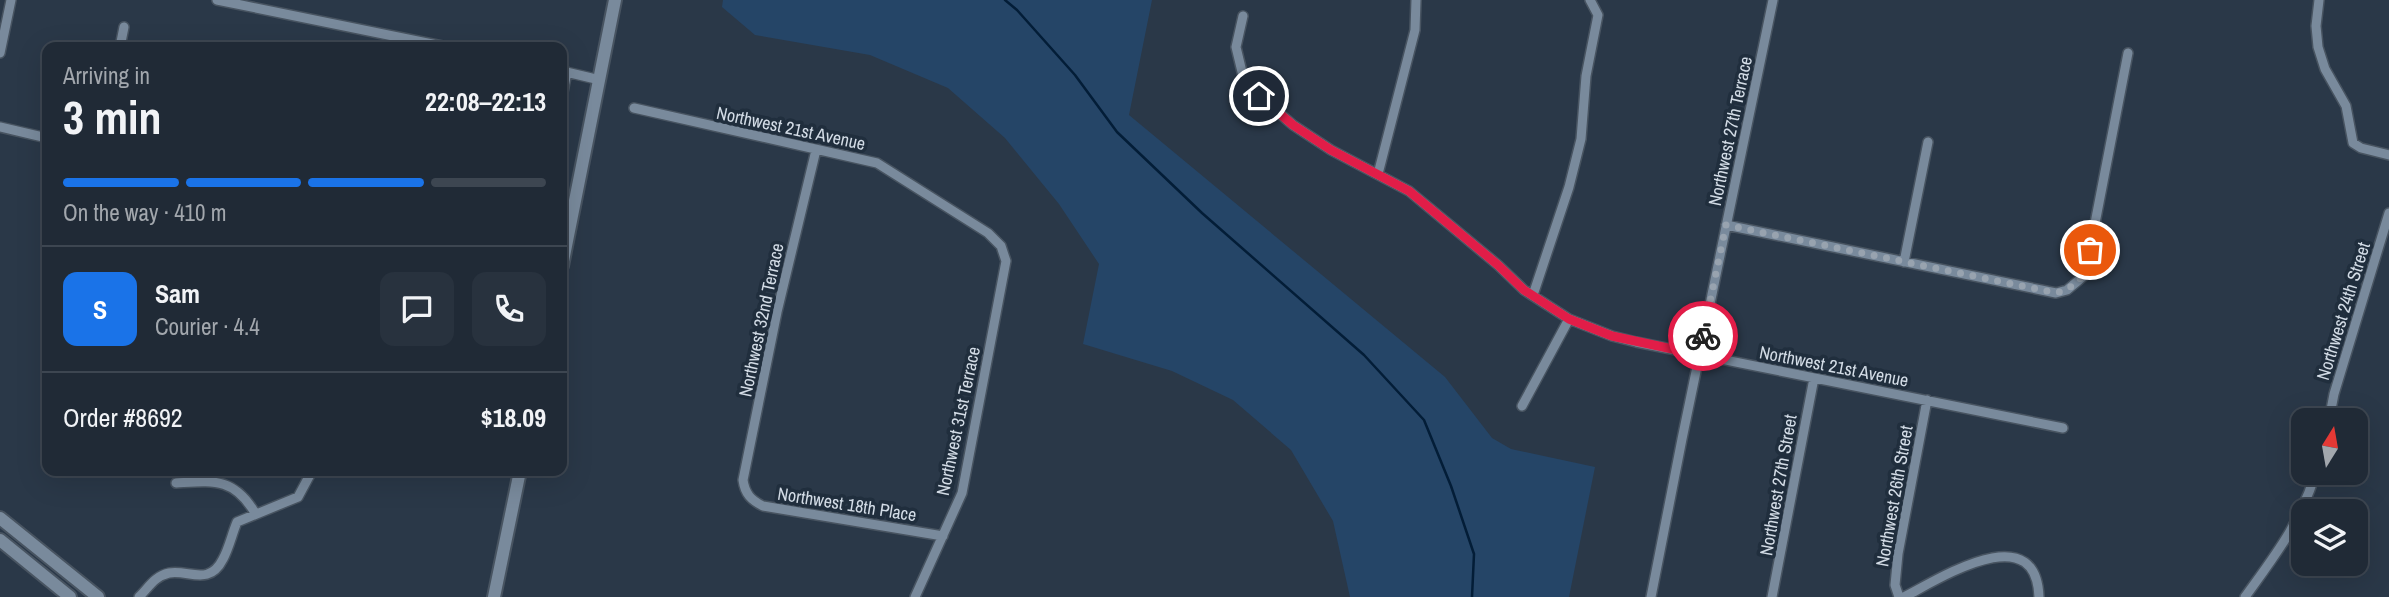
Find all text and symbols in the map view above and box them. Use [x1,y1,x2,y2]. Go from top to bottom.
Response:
street label: Northwest 27th Terrace [1702,54,1758,208]
text: Arriving in [63,60,150,91]
pin [1229,66,1289,126]
icon: home [1240,77,1278,115]
text: 22:08–22:13 [425,84,546,119]
text: 3 min [63,86,162,148]
street label: Northwest 21st Avenue [714,100,868,156]
text: On the way · 410 m [63,197,227,228]
pin [2060,220,2120,280]
icon: bag [2071,231,2109,269]
street label: Northwest 24th Street [2310,239,2376,383]
street label: Northwest 32nd Terrace [733,241,789,399]
button: chat [380,272,454,346]
button: phone [472,272,546,346]
text: Sam [155,276,200,311]
text: S [93,292,107,327]
courier [1668,301,1738,371]
text: Courier · 4.4 [155,311,260,342]
icon: bike [1684,317,1722,355]
street label: Northwest 21st Avenue [1757,339,1911,393]
street label: Northwest 31st Terrace [930,344,986,498]
text: Order #8692 [63,400,183,435]
text: $18.09 [481,400,546,435]
north arrow [2291,408,2368,485]
map controls [2291,408,2368,576]
street label: Northwest 27th Street [1753,413,1803,557]
street label: Northwest 26th Street [1869,424,1919,568]
street label: Northwest 18th Place [776,481,918,527]
button: layers [2291,499,2368,576]

